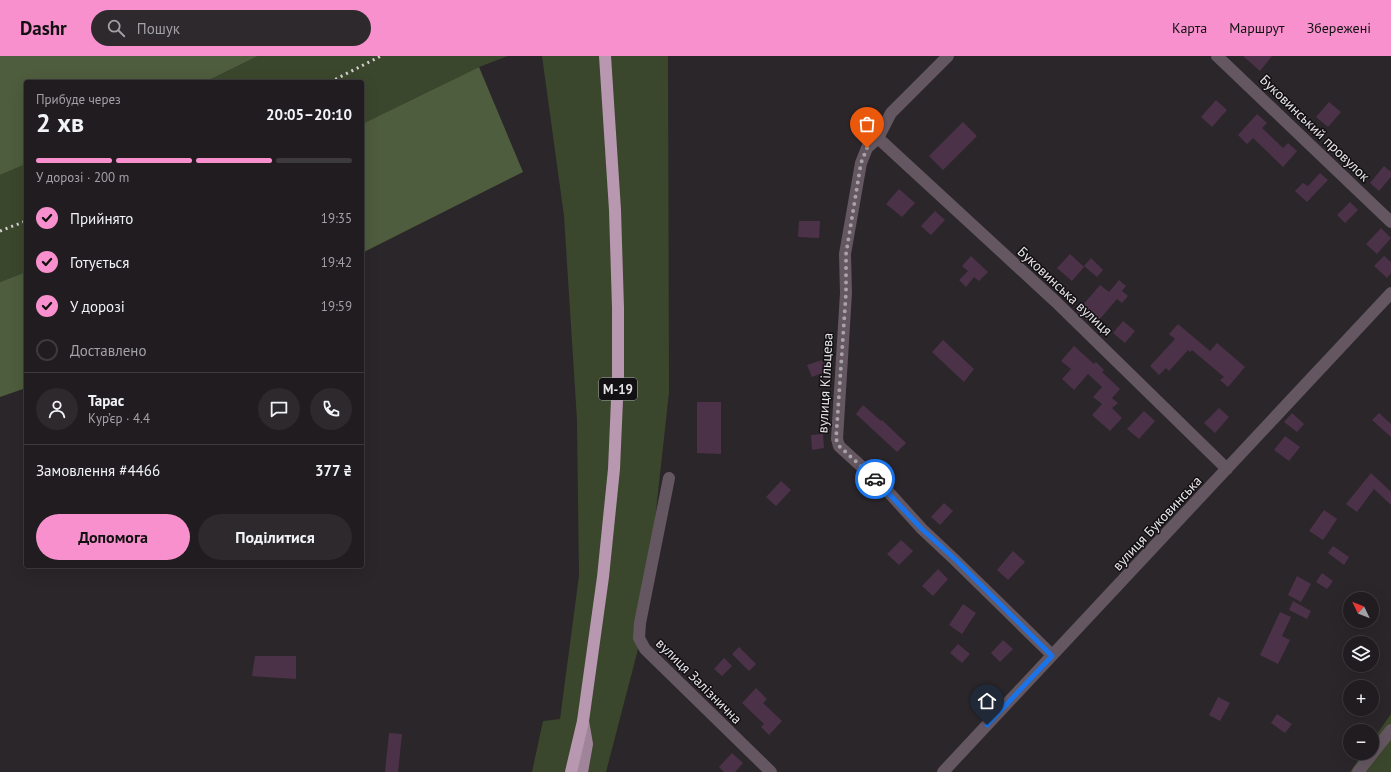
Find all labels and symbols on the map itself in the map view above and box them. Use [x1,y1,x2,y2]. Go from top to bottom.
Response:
street label: Буковинський провулок [1256,71,1374,185]
pin [850,107,884,148]
street label: Буковинська вулиця [1014,242,1116,340]
street label: вулиця Кільцева [813,332,837,434]
road number: М-19 [599,378,637,400]
courier [855,459,895,499]
street label: вулиця Буковинська [1108,472,1206,574]
north arrow [1343,592,1379,628]
street label: вулиця Залізнична [652,634,746,728]
pin [970,684,1004,725]

